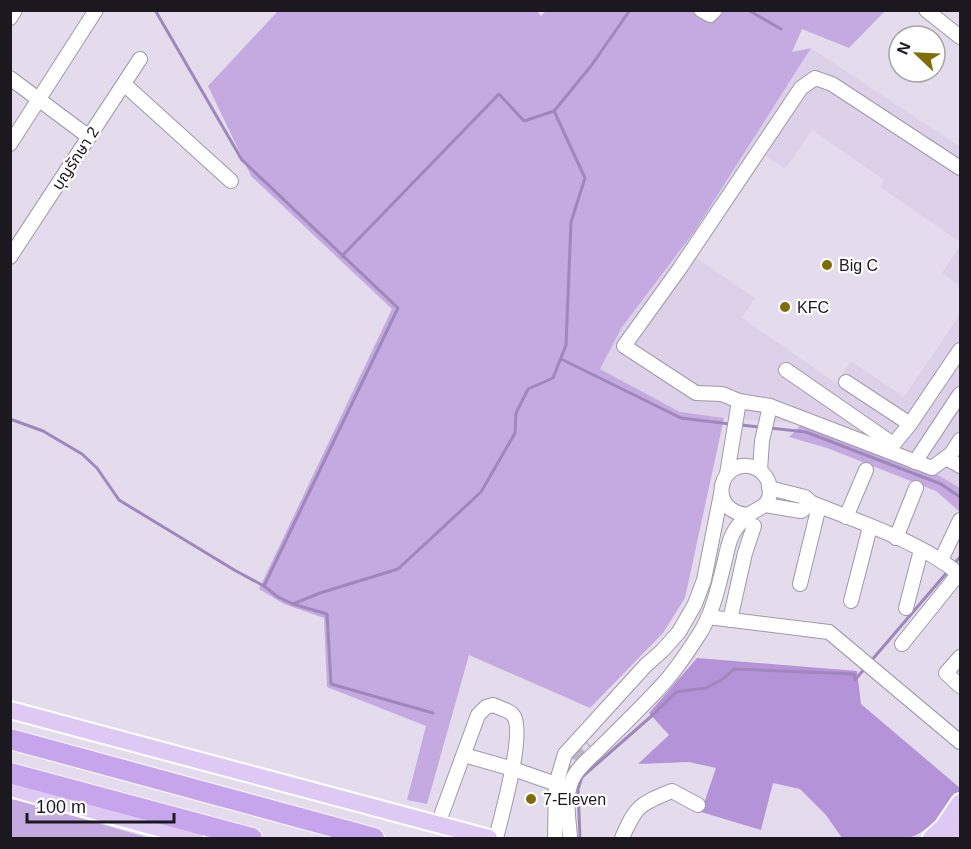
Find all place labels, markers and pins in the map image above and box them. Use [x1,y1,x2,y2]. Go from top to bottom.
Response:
place label: Big C [839,257,878,274]
marker: Big C [820,258,834,272]
place label: KFC [797,299,829,316]
marker: KFC [778,300,792,314]
place label: 7-Eleven [543,791,606,808]
marker: 7-Eleven [524,792,538,806]

